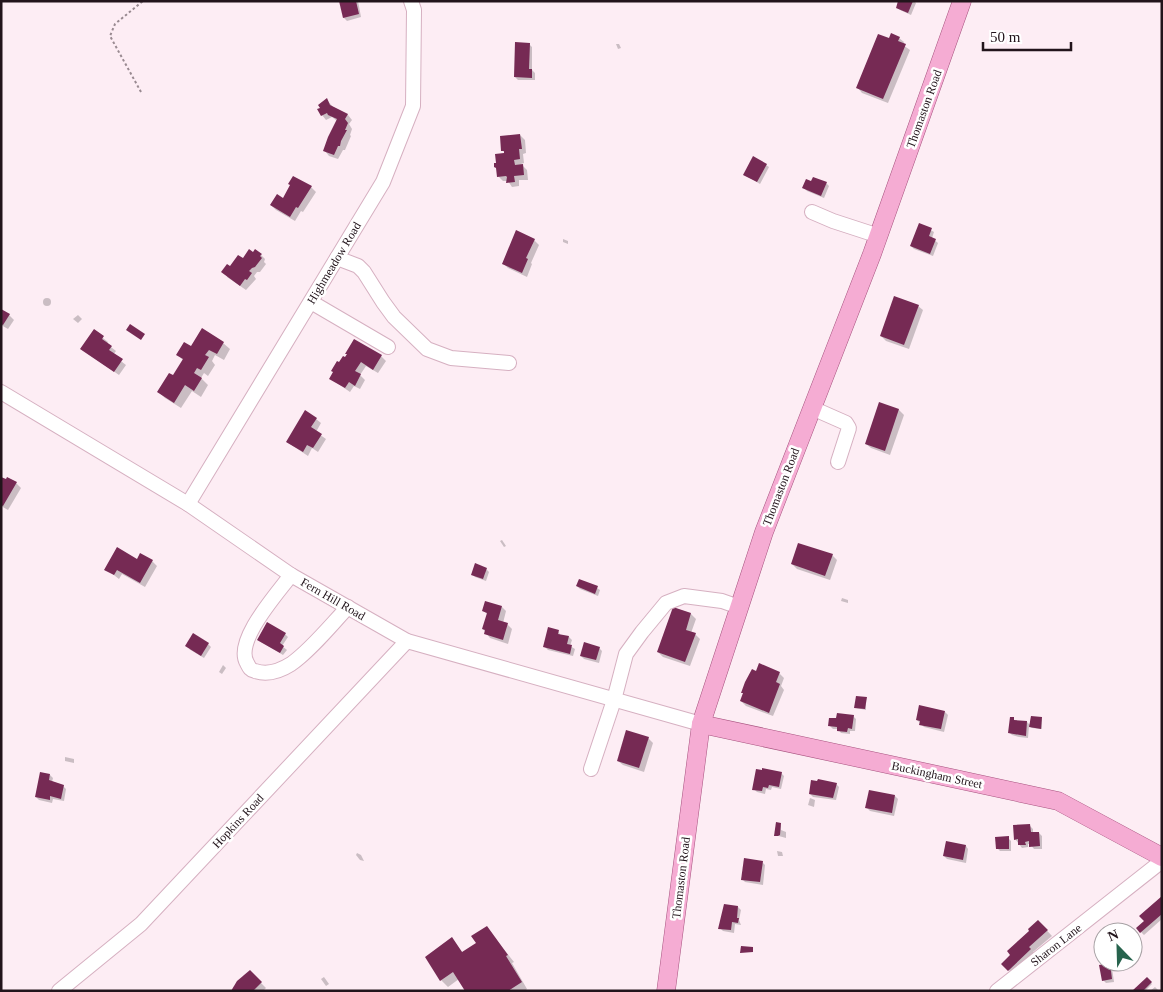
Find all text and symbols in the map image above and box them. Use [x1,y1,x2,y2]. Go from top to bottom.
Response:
scale bar [983,20,1070,52]
text: 50 m [990,29,1021,45]
street label: Thomaston Road [903,68,945,150]
street label: Highmeadow Road [304,220,364,306]
street label: Thomaston Road [760,446,802,528]
street label: Fern Hill Road [298,575,368,623]
street label: Buckingham Street [890,759,984,792]
street label: Hopkins Road [209,791,267,851]
street label: Thomaston Road [669,836,693,920]
street label: Sharon Lane [1028,921,1084,969]
north arrow [1093,922,1143,972]
text: N [1106,927,1121,944]

